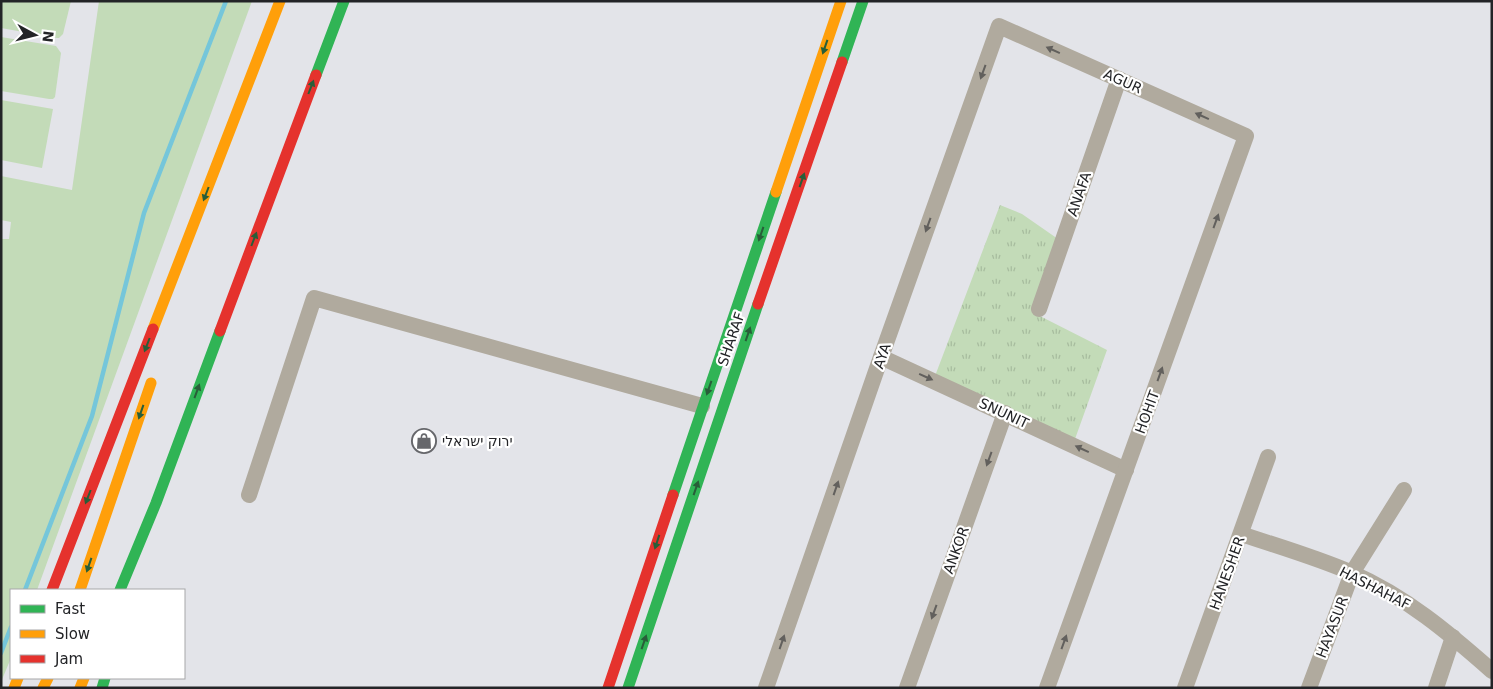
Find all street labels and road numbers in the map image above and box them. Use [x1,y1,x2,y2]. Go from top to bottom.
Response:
street label: AGUR [1101,66,1145,97]
street label: ANAFA [1064,169,1094,218]
street label: SHARAF [714,310,748,368]
street label: AYA [870,341,894,371]
street label: HOHIT [1132,388,1162,436]
street label: SNUNIT [977,395,1032,432]
street label: ANKOR [940,524,972,576]
street label: HANESHER [1206,534,1248,612]
street label: HASHAHAF [1337,563,1413,613]
street label: HAYASUR [1313,594,1351,660]

